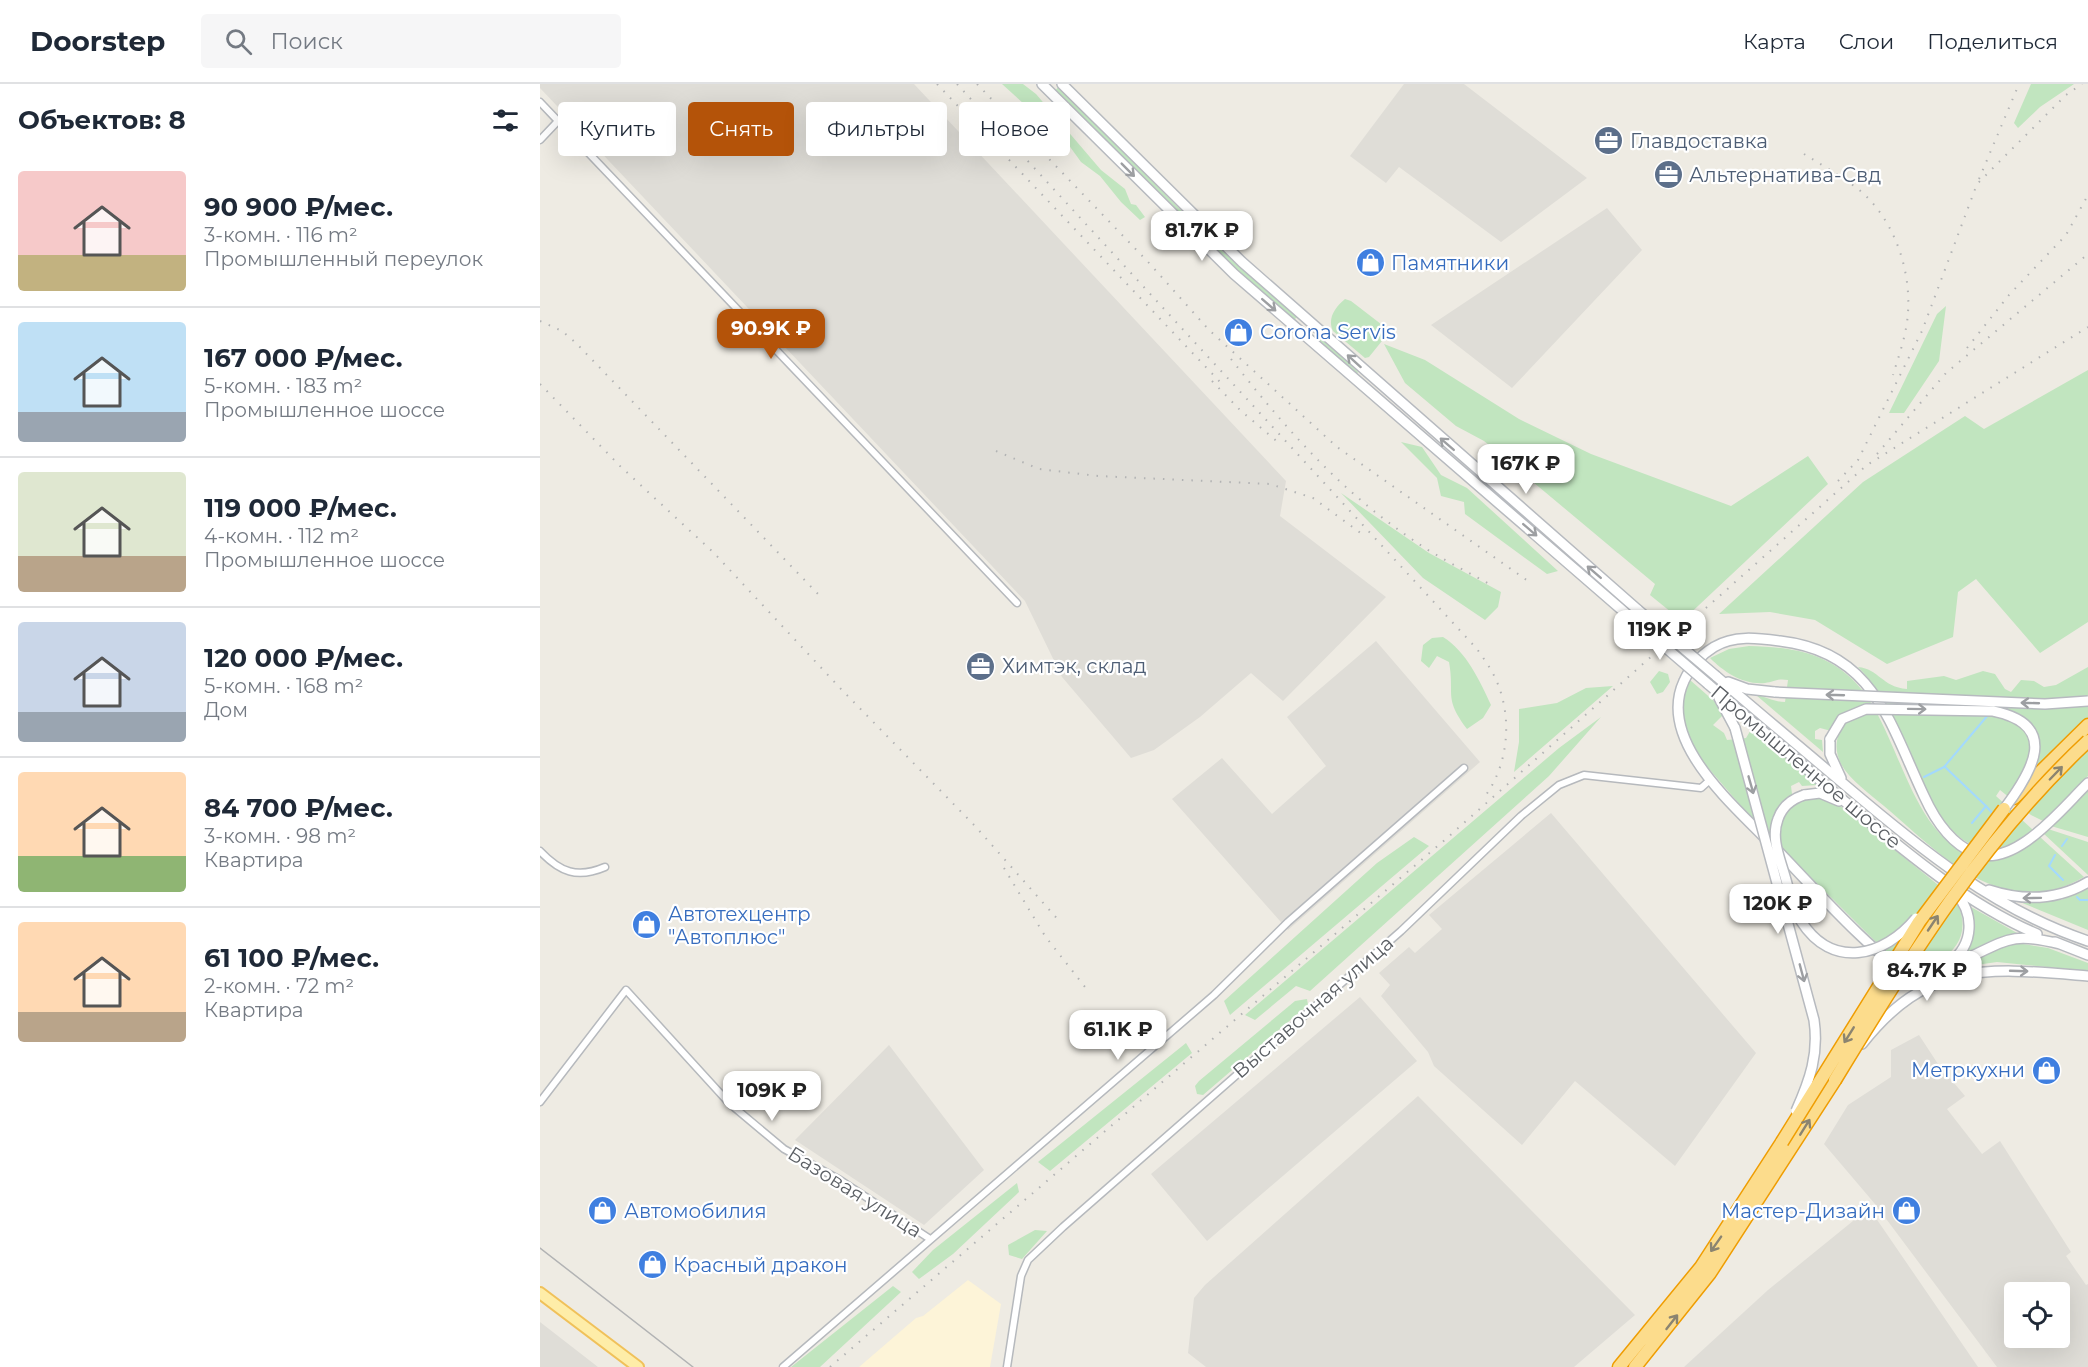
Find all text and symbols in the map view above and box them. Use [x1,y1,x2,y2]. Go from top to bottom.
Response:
search box [201,14,621,68]
text: Doorstep [30,24,165,58]
icon: search [222,25,255,58]
text: Поиск [270,28,343,55]
text: Карта [1743,29,1806,54]
text: Слои [1839,29,1894,54]
text: Поделиться [1927,29,2058,54]
chip: Купить [558,102,676,156]
chip: Снять [688,102,794,156]
chip: Фильтры [806,102,947,156]
chip: Новое [959,102,1070,156]
text: Объектов: 8 [18,104,186,136]
icon: filters [489,104,522,137]
office icon: Главдоставка [1593,125,1625,157]
place label: Главдоставка [1630,129,1768,153]
office icon: Альтернатива-Свд [1652,159,1684,191]
one-way arrow [1121,163,1136,178]
place label: Альтернатива-Свд [1689,163,1881,187]
text: 90 900 ₽/мес. [204,191,393,223]
icon: home [66,195,138,267]
pin: 81.7K ₽ [1147,211,1257,262]
text: 81.7K ₽ [1165,218,1239,242]
text: 3-комн. · 116 m² [204,223,358,247]
text: Промышленный переулок [204,247,483,271]
shop icon: Памятники [1354,247,1386,279]
place label: Памятники [1391,251,1509,275]
one-way arrow [1261,298,1276,312]
pin: 90.9K ₽ [716,309,826,360]
text: 90.9K ₽ [731,316,811,340]
shop icon: Corona Servis [1223,316,1255,348]
place label: Corona Servis [1260,320,1396,344]
text: 167 000 ₽/мес. [204,342,403,374]
icon: home [66,346,138,418]
one-way arrow [1347,355,1362,369]
text: 5-комн. · 183 m² [204,374,362,398]
text: Промышленное шоссе [204,398,445,422]
one-way arrow [1440,437,1455,451]
pin: 167K ₽ [1477,444,1575,495]
text: 167K ₽ [1492,451,1560,475]
text: 119 000 ₽/мес. [204,492,397,524]
icon: home [66,496,138,568]
one-way arrow [1522,523,1538,536]
text: 4-комн. · 112 m² [204,524,359,548]
text: Промышленное шоссе [204,548,445,572]
one-way arrow [1587,565,1602,579]
pin: 119K ₽ [1611,610,1709,661]
text: 119K ₽ [1628,617,1692,641]
text: 120 000 ₽/мес. [204,642,403,674]
icon: home [66,646,138,718]
office icon: Химтэк, склад [965,650,997,682]
place label: Химтэк, склад [1002,654,1147,678]
text: 5-комн. · 168 m² [204,674,363,698]
street label: Промышленное шоссе [1706,680,1906,854]
one-way arrow [1825,689,1845,700]
text: Дом [204,698,248,722]
one-way arrow [2020,698,2040,709]
one-way arrow [1906,703,1926,715]
one-way arrow [2049,765,2064,780]
one-way arrow [1746,775,1757,794]
text: 84 700 ₽/мес. [204,792,393,824]
icon: home [66,796,138,868]
text: 3-комн. · 98 m² [204,824,356,848]
text: Квартира [204,848,304,872]
pin: 120K ₽ [1729,884,1827,935]
text: 120K ₽ [1743,891,1813,915]
one-way arrow [2023,892,2043,904]
place label: Автотехцентр "Автоплюс" [668,902,811,949]
shop icon: Автотехцентр "Автоплюс" [631,909,663,941]
one-way arrow [1927,915,1939,932]
street label: Выставочная улица [1228,931,1398,1083]
text: 61 100 ₽/мес. [204,942,379,974]
icon: home [66,946,138,1018]
pin: 84.7K ₽ [1872,951,1982,1002]
text: 84.7K ₽ [1887,958,1967,982]
one-way arrow [1797,963,1808,982]
one-way arrow [2008,965,2028,977]
text: 2-комн. · 72 m² [204,974,354,998]
text: Квартира [204,998,304,1022]
pin: 61.1K ₽ [1063,1010,1173,1061]
text: 61.1K ₽ [1083,1017,1153,1041]
one-way arrow [1842,1026,1854,1043]
shop icon: Метркухни [2030,1054,2062,1086]
place label: Метркухни [1911,1058,2025,1082]
pin: 109K ₽ [723,1071,821,1122]
text: 109K ₽ [737,1078,807,1102]
one-way arrow [1799,1119,1811,1136]
street label: Базовая улица [784,1141,926,1243]
shop icon: Автомобилия [587,1195,619,1227]
shop icon: Мастер-Дизайн [1890,1195,1922,1227]
place label: Автомобилия [624,1199,767,1223]
place label: Мастер-Дизайн [1721,1199,1885,1223]
one-way arrow [1710,1236,1722,1252]
shop icon: Красный дракон [636,1249,668,1281]
place label: Красный дракон [673,1253,847,1277]
map controls [2004,1282,2070,1348]
button: locate [2004,1282,2070,1348]
one-way arrow [1666,1314,1679,1330]

